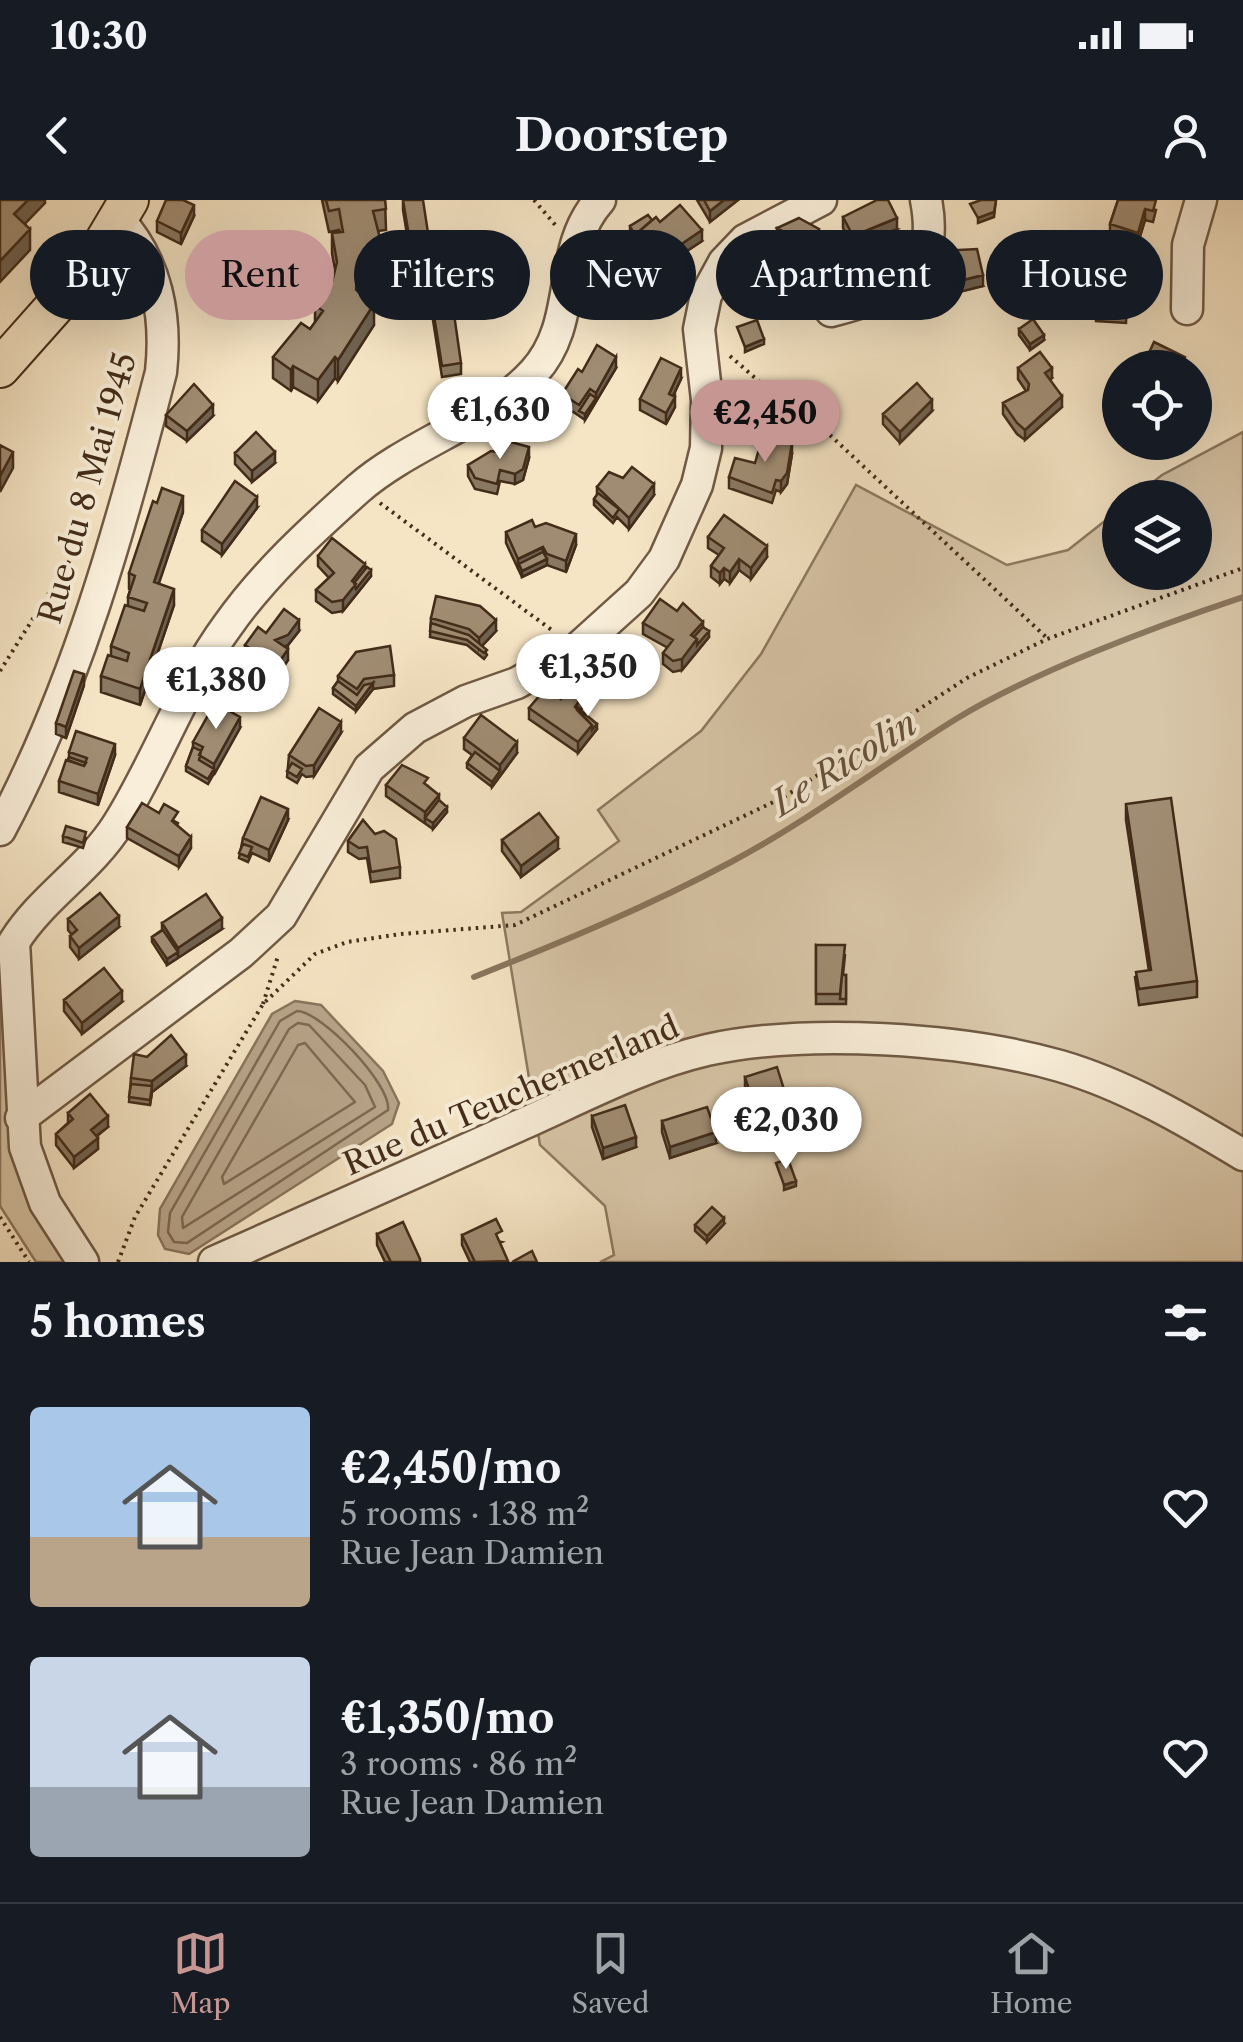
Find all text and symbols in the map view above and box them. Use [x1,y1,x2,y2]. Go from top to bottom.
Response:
text: 10:30 [50,12,148,59]
text: Doorstep [514,107,729,163]
icon: back [30,108,85,163]
icon: person [1158,108,1213,163]
chip: Buy [30,230,165,320]
chip: Rent [185,230,334,320]
chip: Filters [354,230,530,320]
chip: New [550,230,696,320]
chip: Apartment [716,230,966,320]
chip: House [986,230,1163,320]
street label: Rue du 8 Mai 1945 [30,348,144,628]
map controls [1102,350,1212,590]
button: locate [1102,350,1212,460]
pin: €1,630 [419,377,581,462]
pin: €2,450 [684,380,846,465]
text: €1,630 [449,390,551,429]
text: €2,450 [712,393,818,432]
button: layers [1102,480,1212,590]
pin: €1,350 [507,634,669,719]
pin: €1,380 [135,647,297,732]
text: €1,350 [538,647,638,686]
text: €1,380 [165,660,267,699]
water label: Le Ricolin [761,701,925,826]
street label: Rue du Teuchernerland [337,1007,685,1183]
pin: €2,030 [705,1087,867,1172]
text: €2,030 [733,1100,839,1139]
icon: filters [1158,1295,1213,1350]
text: 5 homes [30,1296,206,1348]
text: €2,450/mo [340,1442,561,1494]
icon: home [110,1447,230,1567]
icon: heart [1158,1480,1213,1535]
text: 5 rooms · 138 m² [340,1494,589,1533]
text: Rue Jean Damien [340,1533,604,1572]
text: €1,350/mo [340,1692,554,1744]
icon: home [110,1697,230,1817]
icon: heart [1158,1730,1213,1785]
text: 3 rooms · 86 m² [340,1744,577,1783]
text: Rue Jean Damien [340,1783,604,1822]
tab: Map [170,1926,231,2020]
tab: Saved [572,1926,649,2020]
tab: Home [990,1926,1073,2020]

